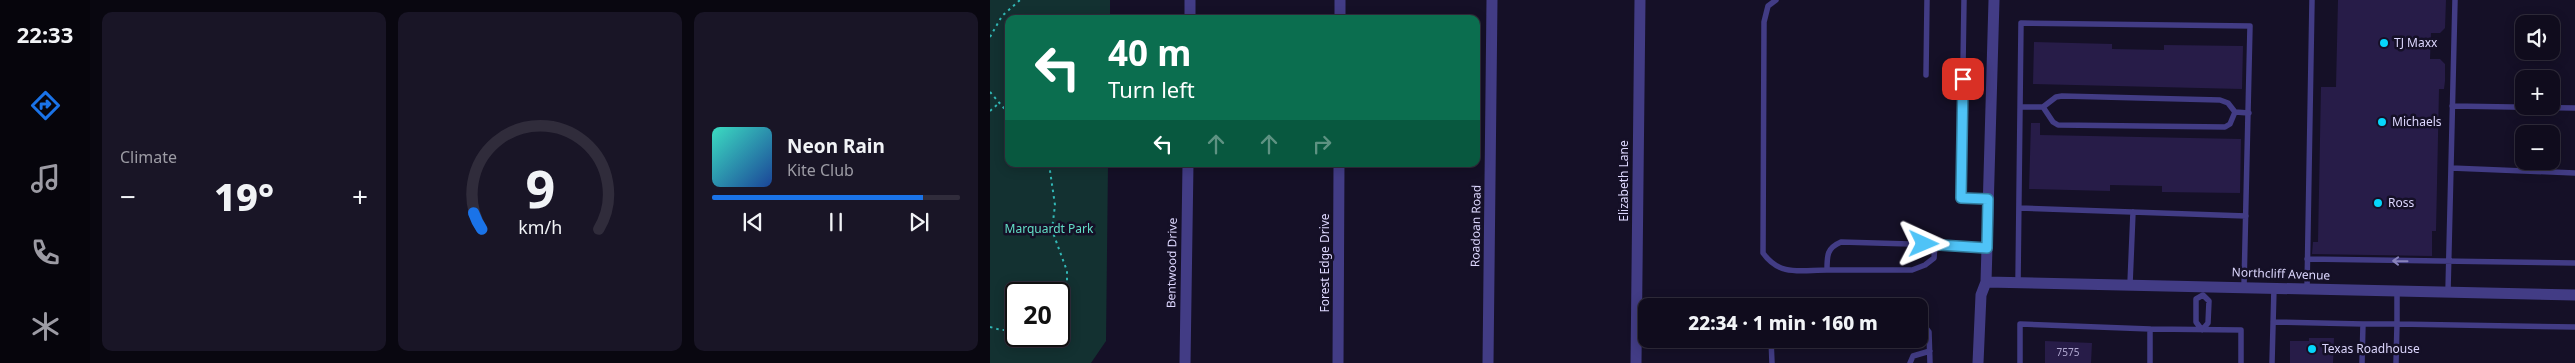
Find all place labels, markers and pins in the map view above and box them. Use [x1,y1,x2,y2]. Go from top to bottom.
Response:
place label: TJ Maxx [2394,34,2438,51]
marker: TJ Maxx [2378,37,2390,49]
pin [1942,58,1984,100]
place label: Michaels [2392,113,2442,130]
marker: Michaels [2376,116,2388,128]
place label: Ross [2388,194,2414,211]
marker: Ross [2372,197,2384,209]
place label: Texas Roadhouse [2322,340,2420,357]
marker: Texas Roadhouse [2306,343,2318,355]

